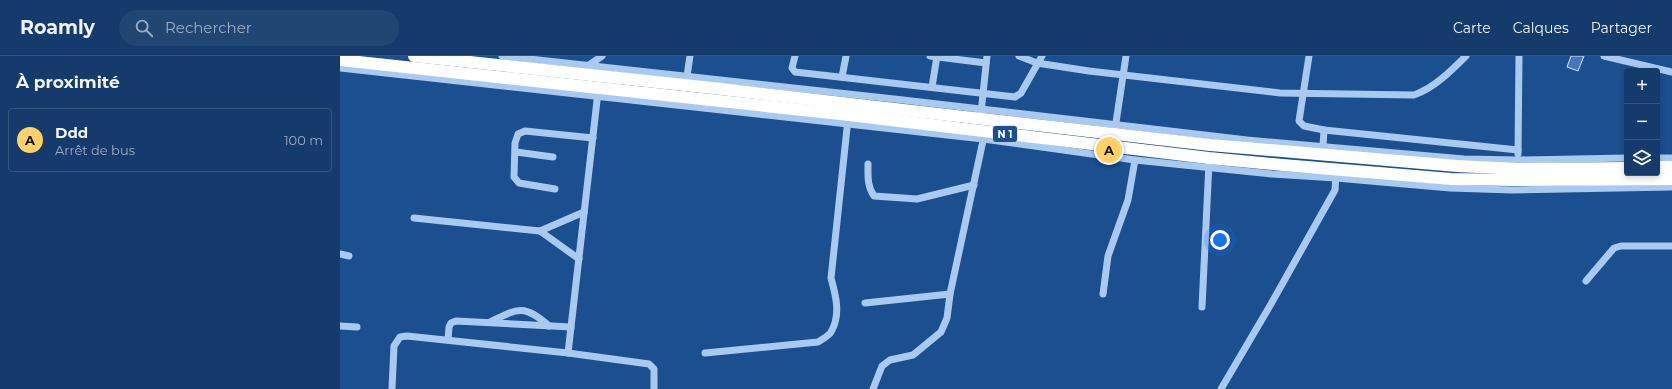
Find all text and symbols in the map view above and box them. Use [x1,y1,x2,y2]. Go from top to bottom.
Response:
search box [119,10,399,46]
text: Roamly [20,16,95,39]
icon: search [133,17,155,39]
text: Rechercher [165,18,252,37]
text: Carte [1453,19,1491,37]
text: Calques [1513,19,1569,37]
text: Partager [1591,19,1652,37]
map controls [1624,68,1660,176]
button: + [1624,68,1660,104]
text: À proximité [16,72,120,92]
button: − [1624,104,1660,140]
text: Ddd [55,123,88,142]
road number: N 1 [993,126,1017,142]
text: A [25,132,35,148]
text: 100 m [284,132,323,148]
pin: A [1096,135,1122,165]
button: layers [1624,140,1660,176]
text: Arrêt de bus [55,142,135,158]
your location [1210,230,1230,250]

